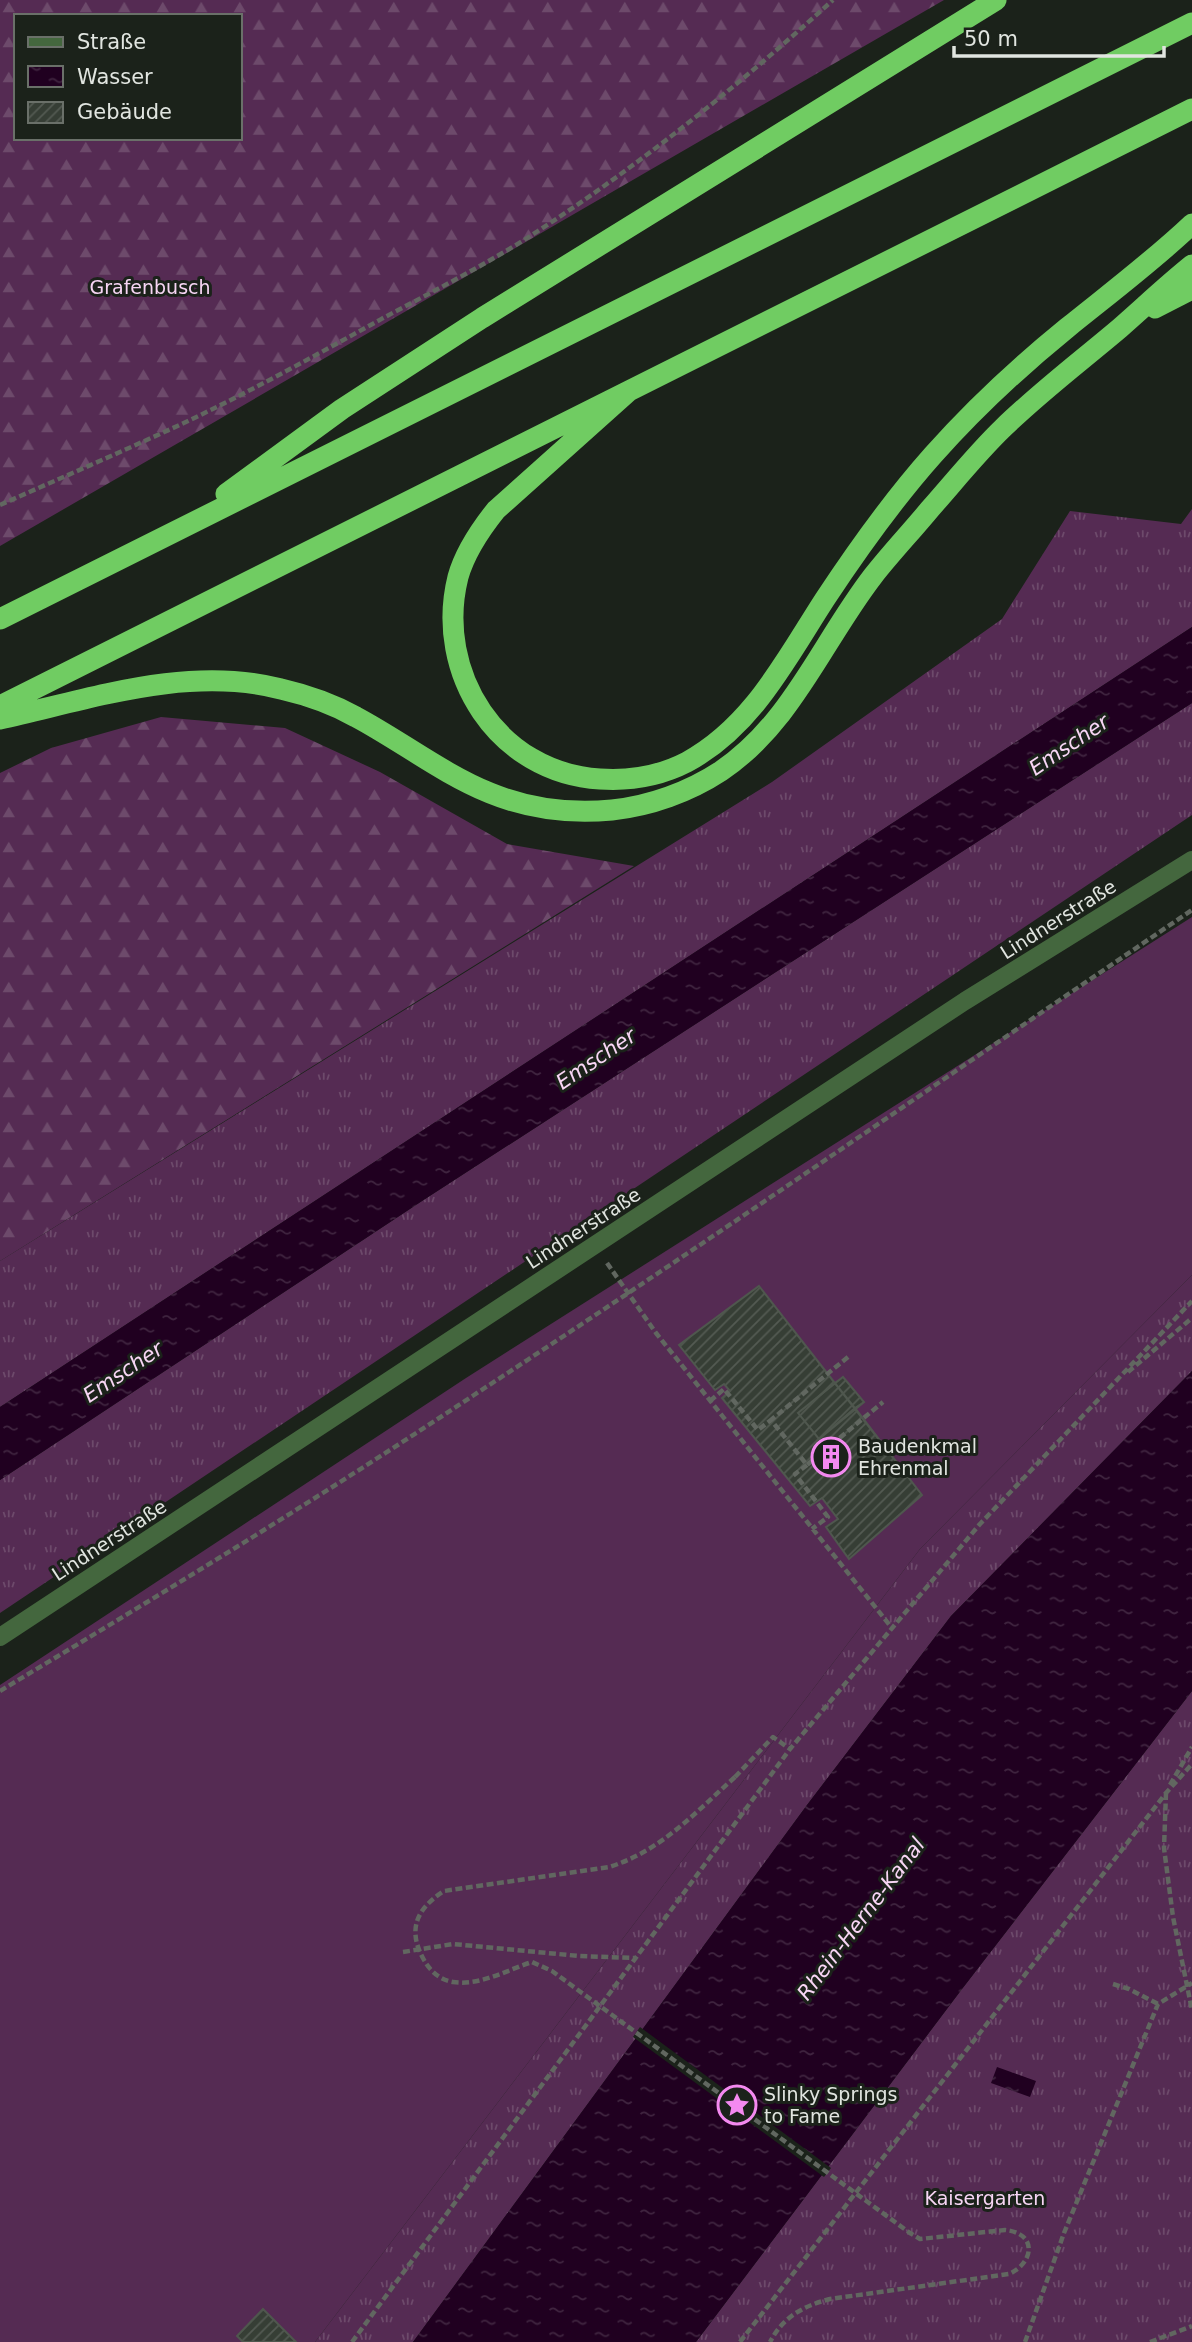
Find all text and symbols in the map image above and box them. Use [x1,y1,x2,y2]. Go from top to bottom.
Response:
legend [14,14,242,140]
scale bar [954,14,1164,58]
text: 50 m [964,27,1018,51]
text: Straße [77,30,146,54]
text: Wasser [77,65,153,89]
text: Gebäude [77,100,172,124]
park label: Grafenbusch [89,276,211,298]
water label: Emscher [1025,709,1115,780]
street label: Lindnerstraße [996,875,1120,963]
water label: Emscher [552,1023,642,1094]
street label: Lindnerstraße [522,1183,644,1273]
water label: Emscher [79,1336,169,1407]
place label: Baudenkmal Ehrenmal [858,1435,977,1479]
building icon: Baudenkmal Ehrenmal [810,1436,852,1478]
street label: Lindnerstraße [48,1495,170,1585]
water label: Rhein-Herne-Kanal [792,1833,930,2005]
place label: Slinky Springs to Fame [764,2083,897,2127]
place icon: Slinky Springs to Fame [716,2084,758,2126]
park label: Kaisergarten [925,2187,1045,2209]

